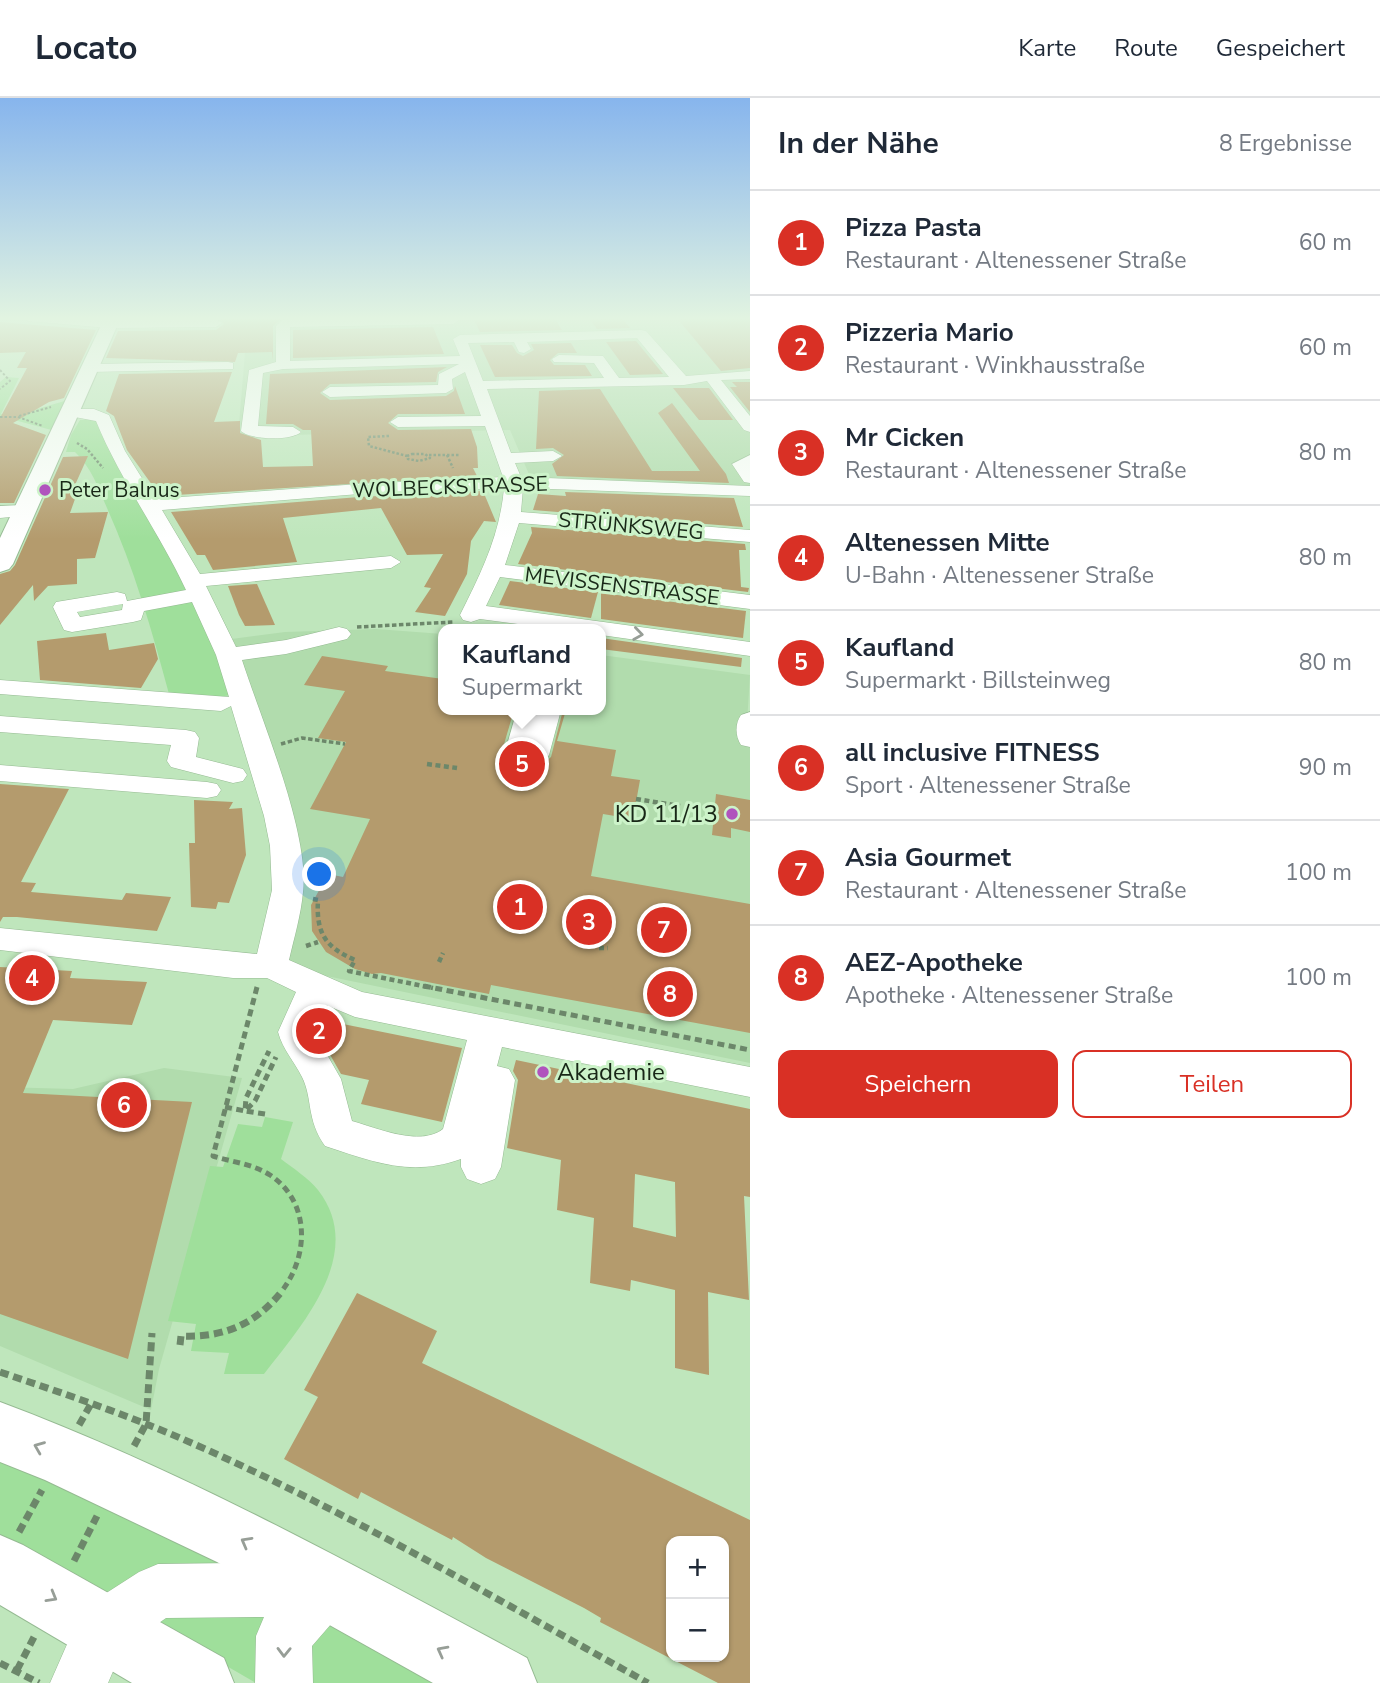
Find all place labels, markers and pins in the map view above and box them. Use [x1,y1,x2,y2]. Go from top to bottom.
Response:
place label: Peter Balnus [59,476,180,504]
marker: Peter Balnus [37,482,53,498]
pin: 5 [499,738,545,790]
place label: KD 11/13 [615,798,718,830]
marker: KD 11/13 [724,806,740,822]
pin: 1 [497,881,543,933]
pin: 3 [566,896,612,948]
pin: 7 [641,904,687,956]
pin: 4 [9,952,55,1004]
pin: 8 [647,968,693,1020]
pin: 2 [296,1005,342,1057]
place label: Akademie [557,1056,665,1088]
marker: Akademie [535,1064,551,1080]
pin: 6 [101,1079,147,1131]

